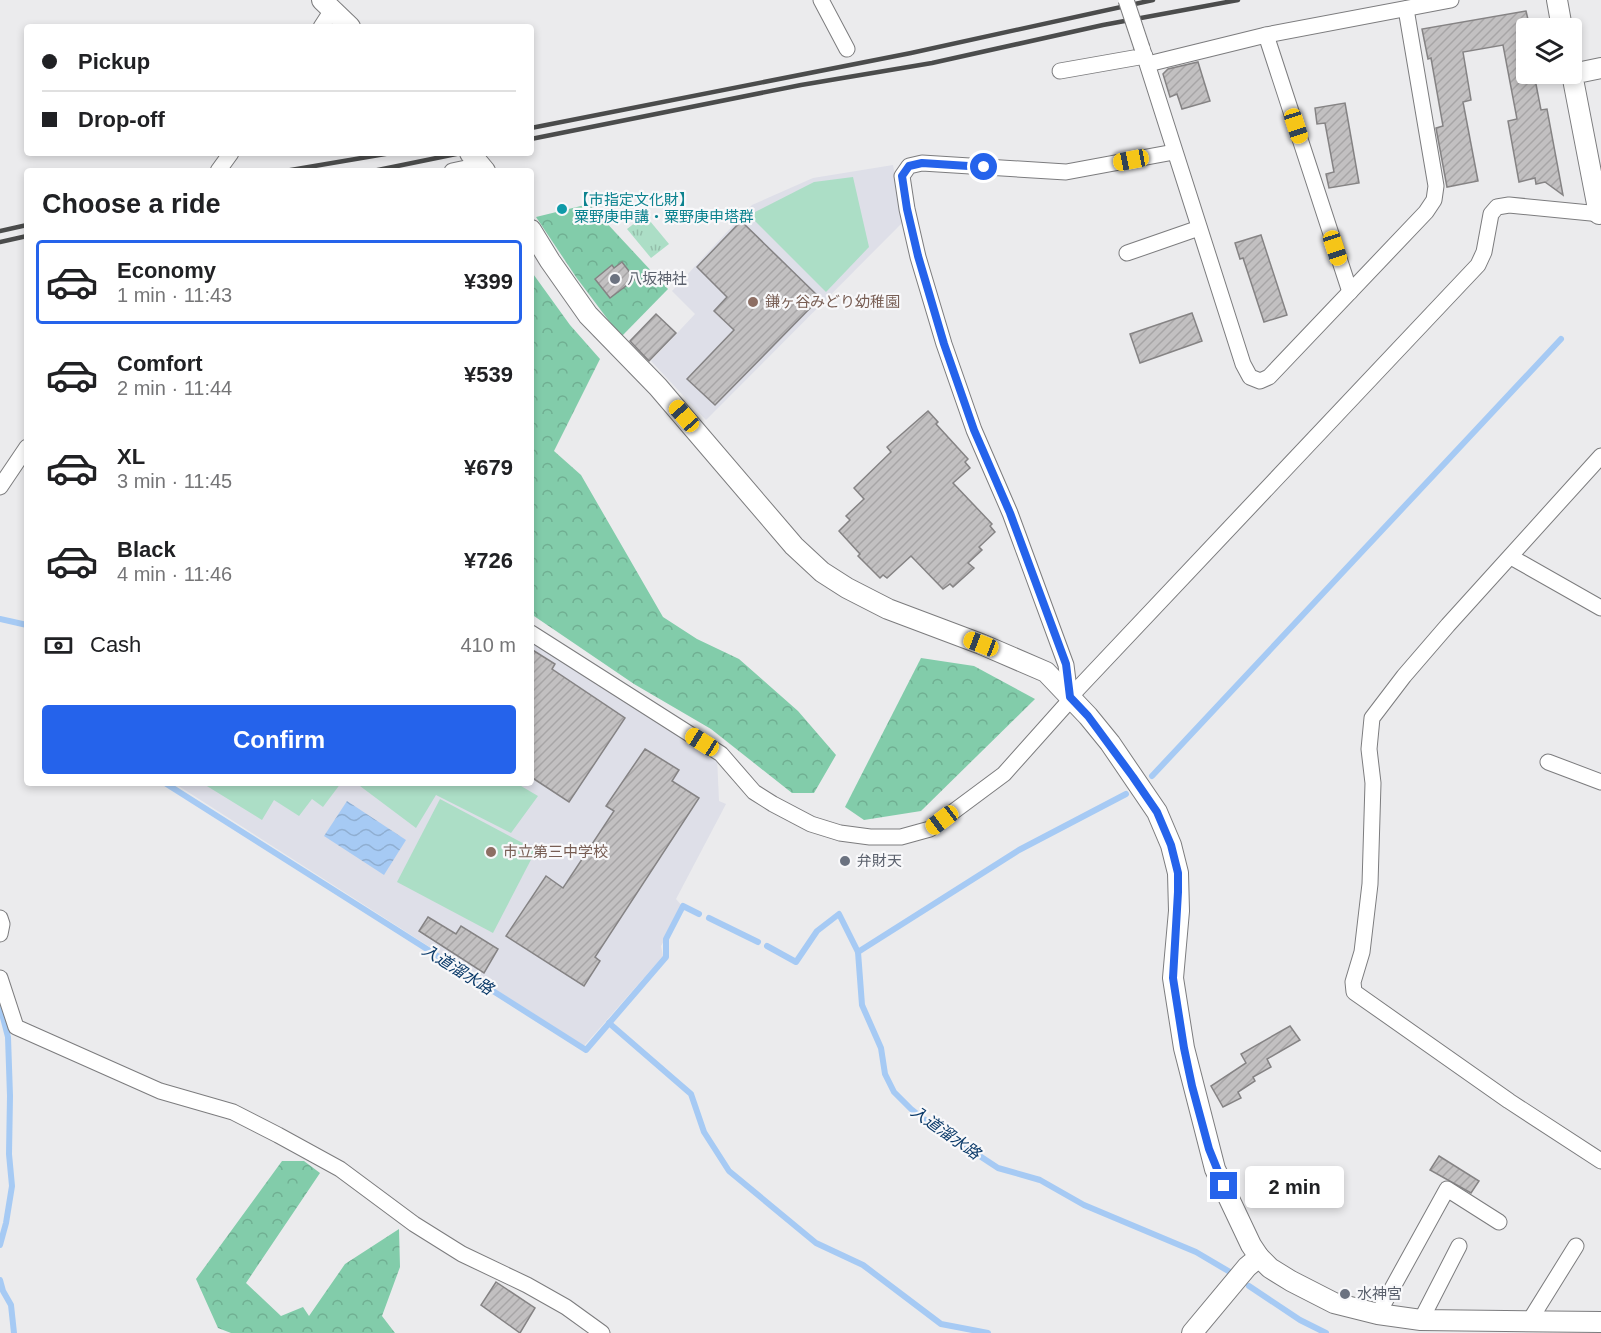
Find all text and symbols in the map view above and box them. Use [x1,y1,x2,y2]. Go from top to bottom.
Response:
map controls [1516,18,1582,84]
button: layers [1516,18,1582,84]
text: Pickup [78,49,150,74]
car [1282,106,1310,146]
text: Drop-off [78,107,165,132]
car [1112,148,1150,172]
route start [970,153,997,180]
text: Choose a ride [42,189,221,219]
place label: 【市指定文化財】 粟野庚申講・粟野庚申塔群 [574,191,754,225]
marker: 【市指定文化財】 粟野庚申講・粟野庚申塔群 [555,202,569,216]
car [1321,228,1349,268]
icon: car [45,255,99,309]
text: Economy [117,258,216,283]
text: ¥399 [464,269,513,294]
place label: 八坂神社 [627,270,687,287]
marker: 八坂神社 [608,272,622,286]
text: 1 min · 11:43 [117,284,232,306]
place label: 鎌ヶ谷みどり幼稚園 [765,293,900,310]
marker: 鎌ヶ谷みどり幼稚園 [746,295,760,309]
icon: car [45,348,99,402]
text: Comfort [117,351,203,376]
text: ¥539 [464,362,513,387]
text: 2 min · 11:44 [117,377,232,399]
car [665,397,703,435]
icon: car [45,441,99,495]
text: XL [117,444,145,469]
text: ¥679 [464,455,513,480]
text: 3 min · 11:45 [117,470,232,492]
icon: car [45,534,99,588]
text: Black [117,537,176,562]
text: ¥726 [464,548,513,573]
text: 4 min · 11:46 [117,563,232,585]
icon: cash [42,629,75,662]
car [961,629,1001,659]
text: Cash [90,632,141,657]
text: 410 m [460,634,516,656]
button: Confirm [42,705,516,774]
car [682,725,722,759]
car [922,802,962,838]
place label: 市立第三中学校 [503,843,608,860]
marker: 市立第三中学校 [484,845,498,859]
place label: 弁財天 [857,852,902,869]
marker: 弁財天 [838,854,852,868]
water label: 入道溜水路 [419,941,498,999]
water label: 入道溜水路 [908,1102,985,1163]
callout: 2 min [1245,1165,1344,1207]
route end [1210,1172,1237,1199]
text: 2 min [1268,1176,1321,1198]
place label: 水神宮 [1357,1285,1402,1302]
marker: 水神宮 [1338,1287,1352,1301]

